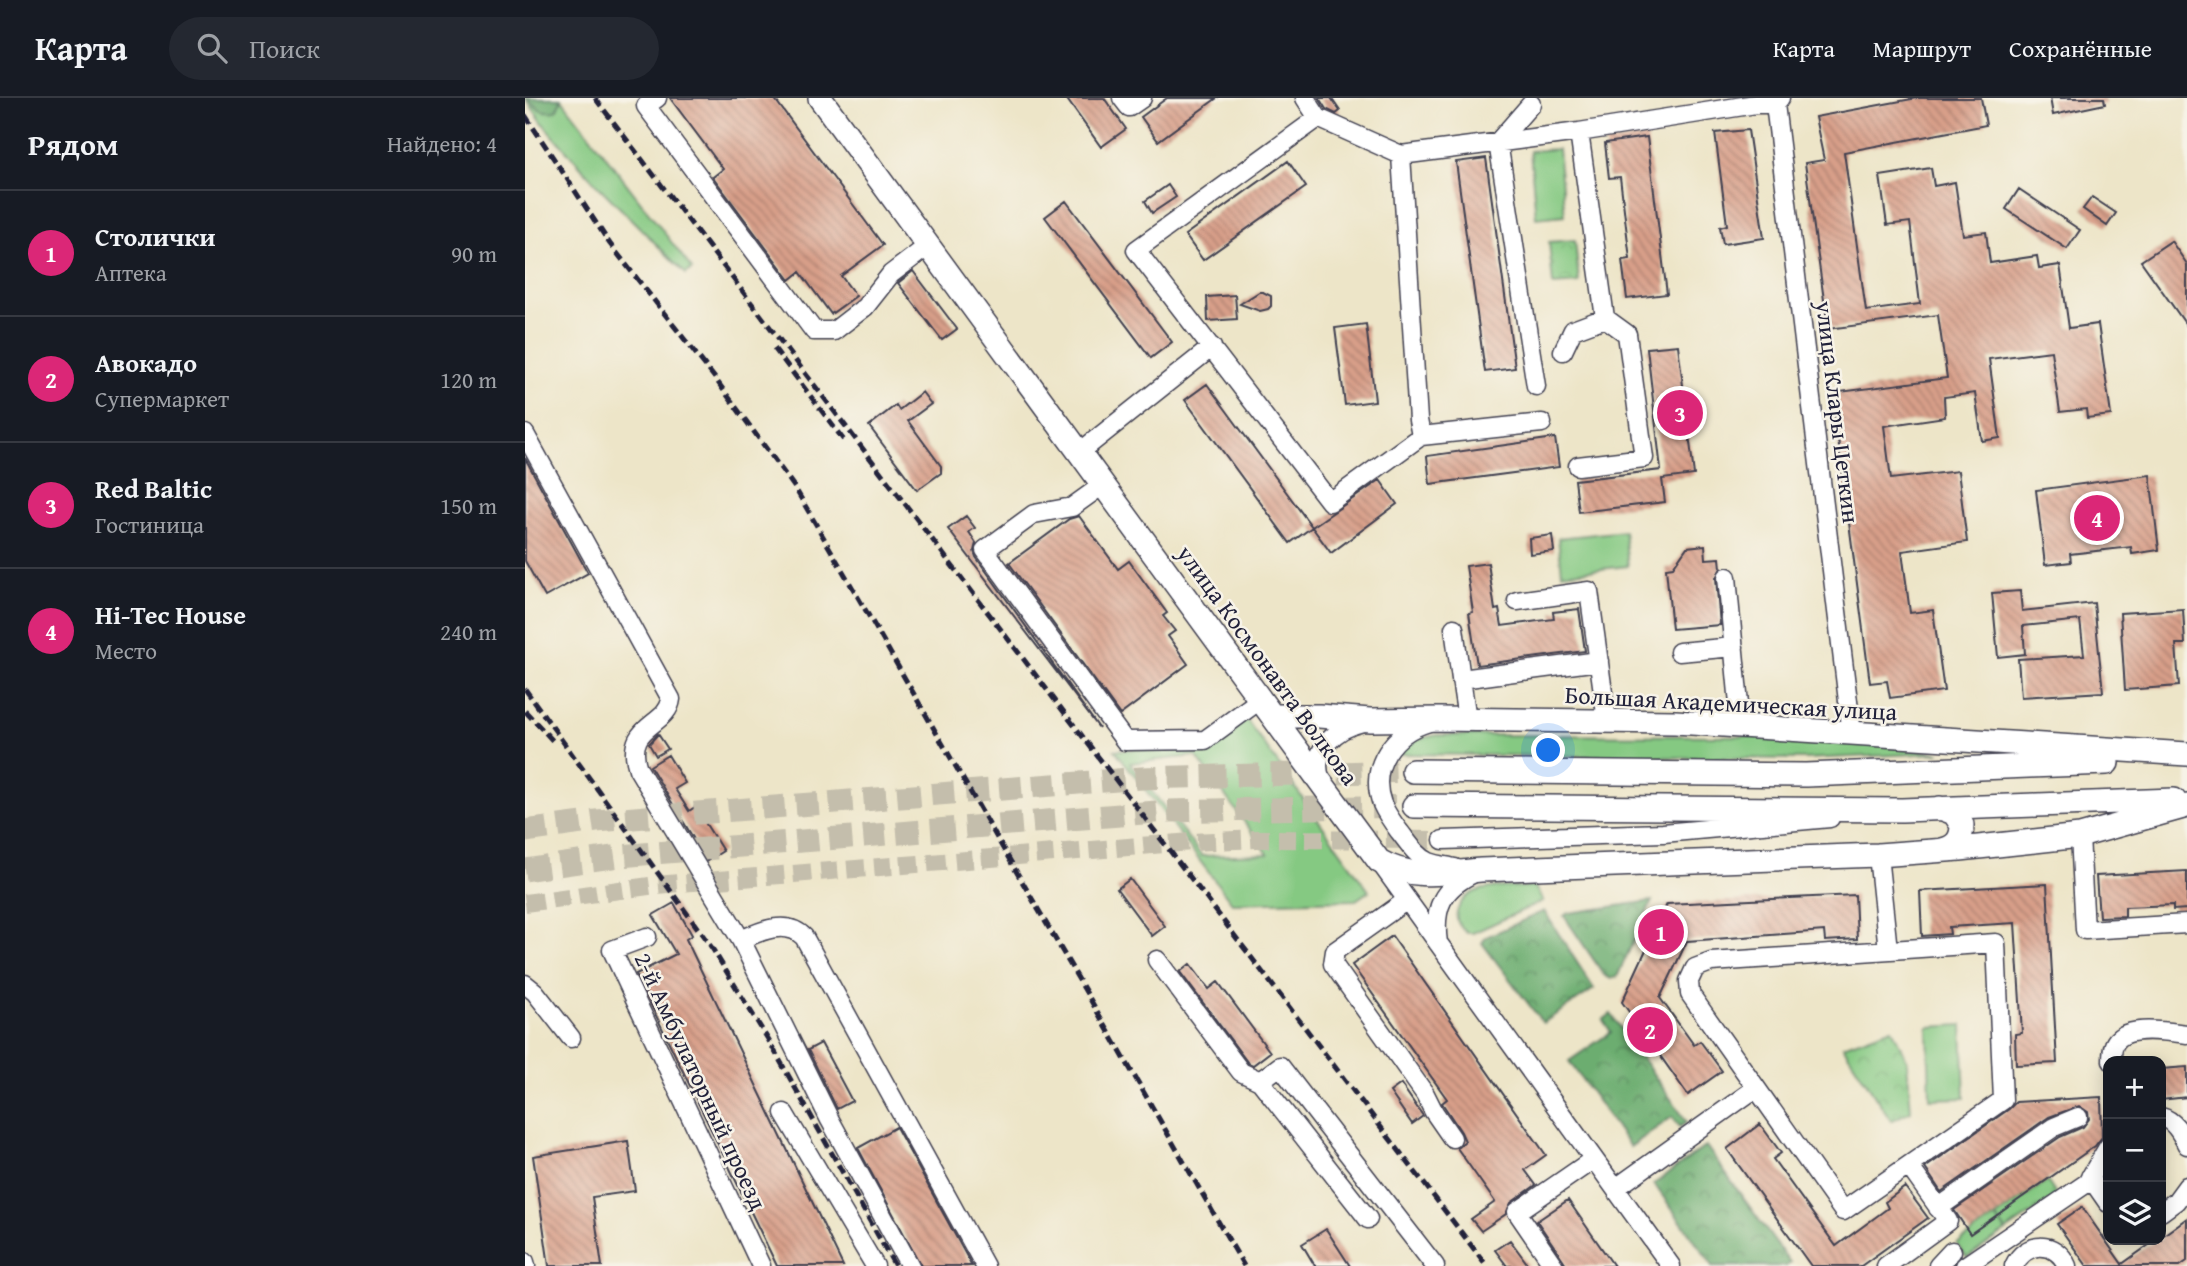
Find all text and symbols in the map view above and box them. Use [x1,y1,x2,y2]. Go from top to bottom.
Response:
search box [169,17,659,80]
text: Карта [35,24,127,72]
icon: search [193,29,231,67]
text: Поиск [249,29,320,68]
text: Карта [1773,31,1835,66]
text: Маршрут [1873,31,1971,66]
text: Сохранённые [2009,31,2152,66]
text: Рядом [28,122,119,166]
text: Найдено: 4 [387,127,497,160]
text: Столички [95,217,216,256]
text: 1 [45,237,57,270]
text: 90 m [451,237,497,270]
text: Аптека [95,256,167,289]
street label: улица Клары Цеткин [1807,298,1869,525]
text: Авокадо [95,343,197,382]
text: 2 [45,363,57,396]
text: 120 m [440,363,497,396]
text: Супермаркет [95,382,229,415]
pin: 3 [1657,387,1703,439]
text: Red Baltic [95,469,212,508]
text: 3 [45,489,57,522]
text: 150 m [440,489,497,522]
pin: 4 [2074,492,2120,544]
text: Гостиница [95,508,204,541]
street label: улица Космонавта Волкова [1168,537,1368,793]
text: Hi-Tec House [95,595,246,634]
text: 4 [45,615,57,648]
text: 240 m [440,615,497,648]
text: Место [95,634,157,667]
street label: Большая Академическая улица [1564,677,1899,729]
your location [1531,733,1565,767]
pin: 1 [1638,906,1684,958]
street label: 2-й Амбулаторный проезд [626,946,776,1216]
pin: 2 [1627,1004,1673,1056]
map controls [2103,1056,2166,1245]
button: + [2103,1056,2166,1119]
button: − [2103,1119,2166,1182]
button: layers [2103,1182,2166,1245]

